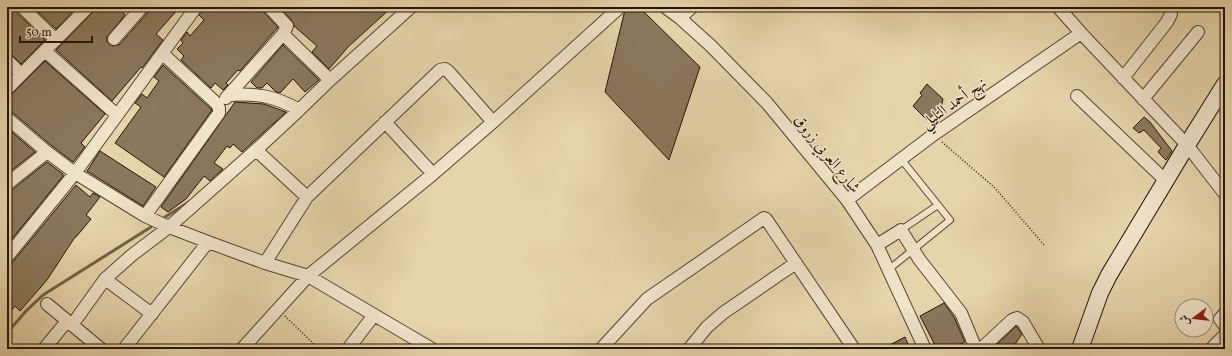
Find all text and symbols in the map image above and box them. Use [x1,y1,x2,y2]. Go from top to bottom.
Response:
scale bar [20,18,92,44]
text: 50 m [26,25,52,41]
street label: نهج أحمد التليلي [916,71,993,137]
street label: شارع العربي زروق [787,110,865,199]
north arrow [1174,298,1214,338]
text: ش [1177,313,1194,327]

